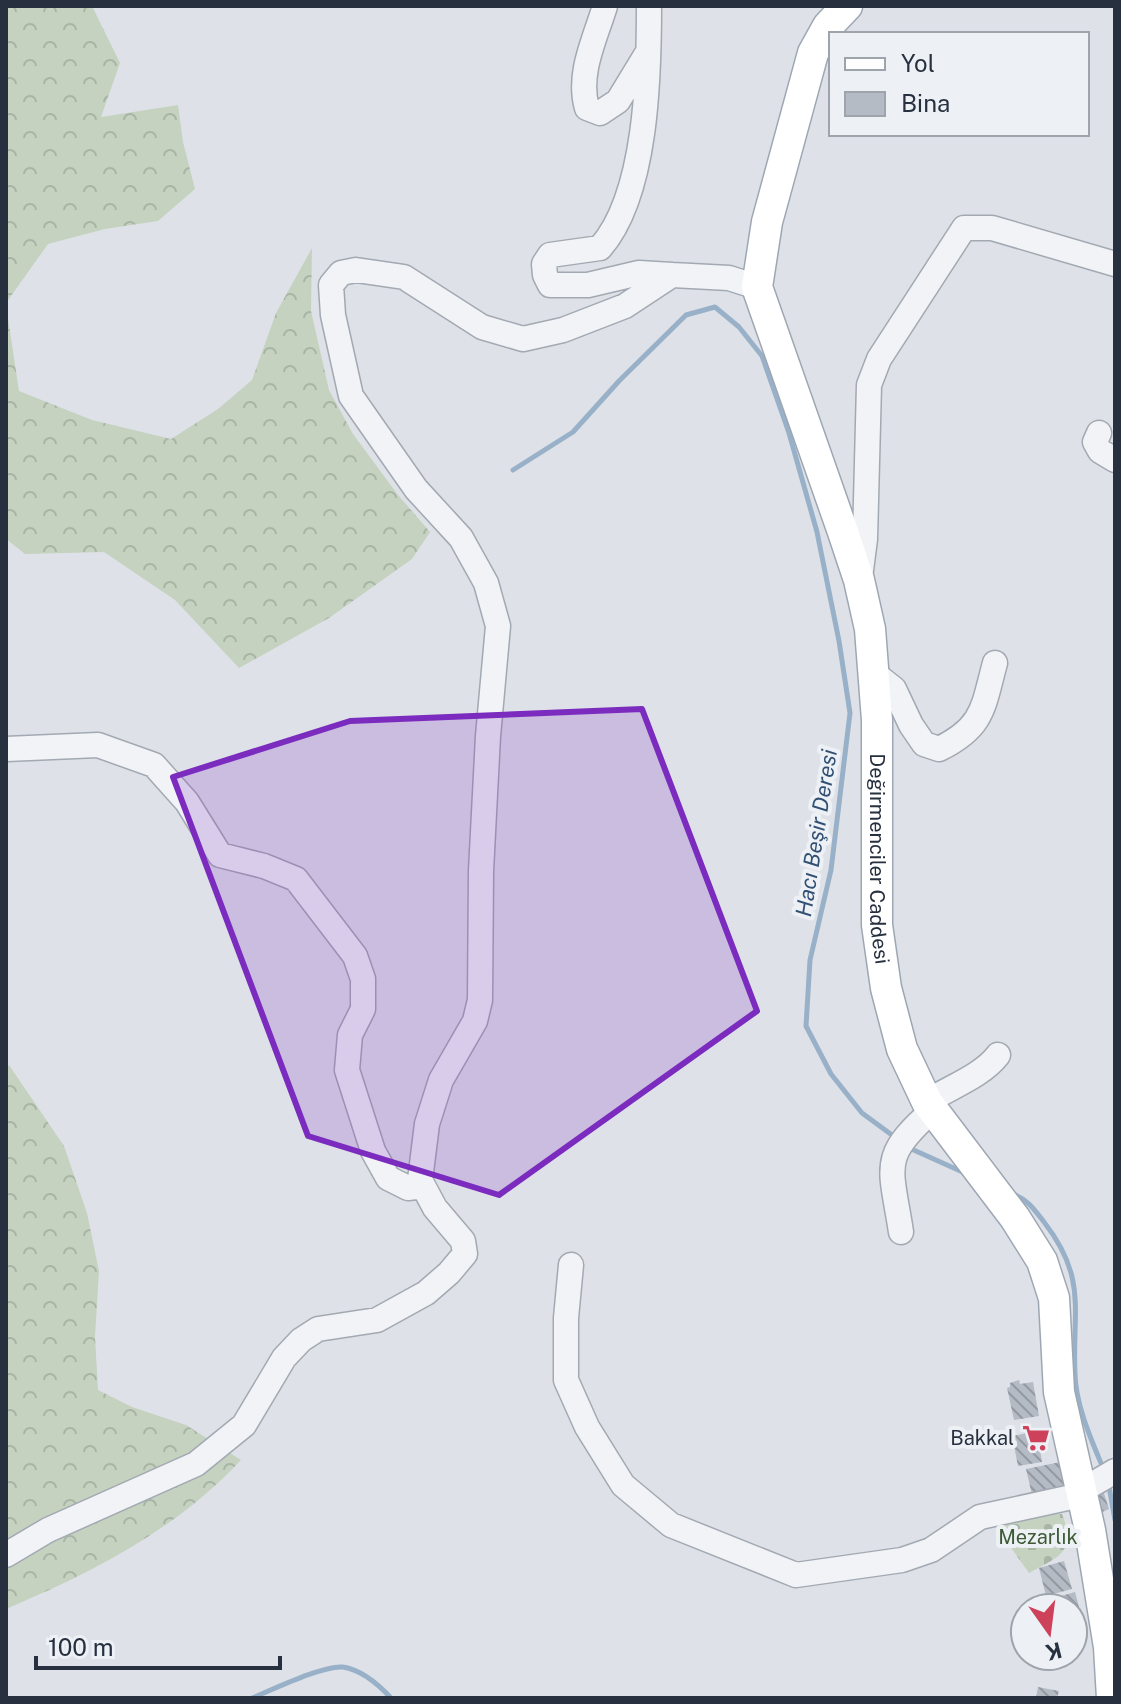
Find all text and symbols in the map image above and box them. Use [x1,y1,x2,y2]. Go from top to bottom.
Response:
legend [829,32,1089,136]
text: Yol [901,49,935,77]
text: Bina [901,89,950,117]
water label: Hacı Beşir Deresi [790,747,842,919]
street label: Değirmenciler Caddesi [865,753,894,966]
supermarket icon: Bakkal [1021,1423,1051,1453]
place label: Bakkal [950,1426,1014,1450]
park label: Mezarlık [998,1525,1078,1549]
north arrow [1009,1592,1089,1672]
scale bar [36,1620,280,1670]
text: 100 m [48,1633,114,1661]
text: K [1043,1637,1065,1666]

